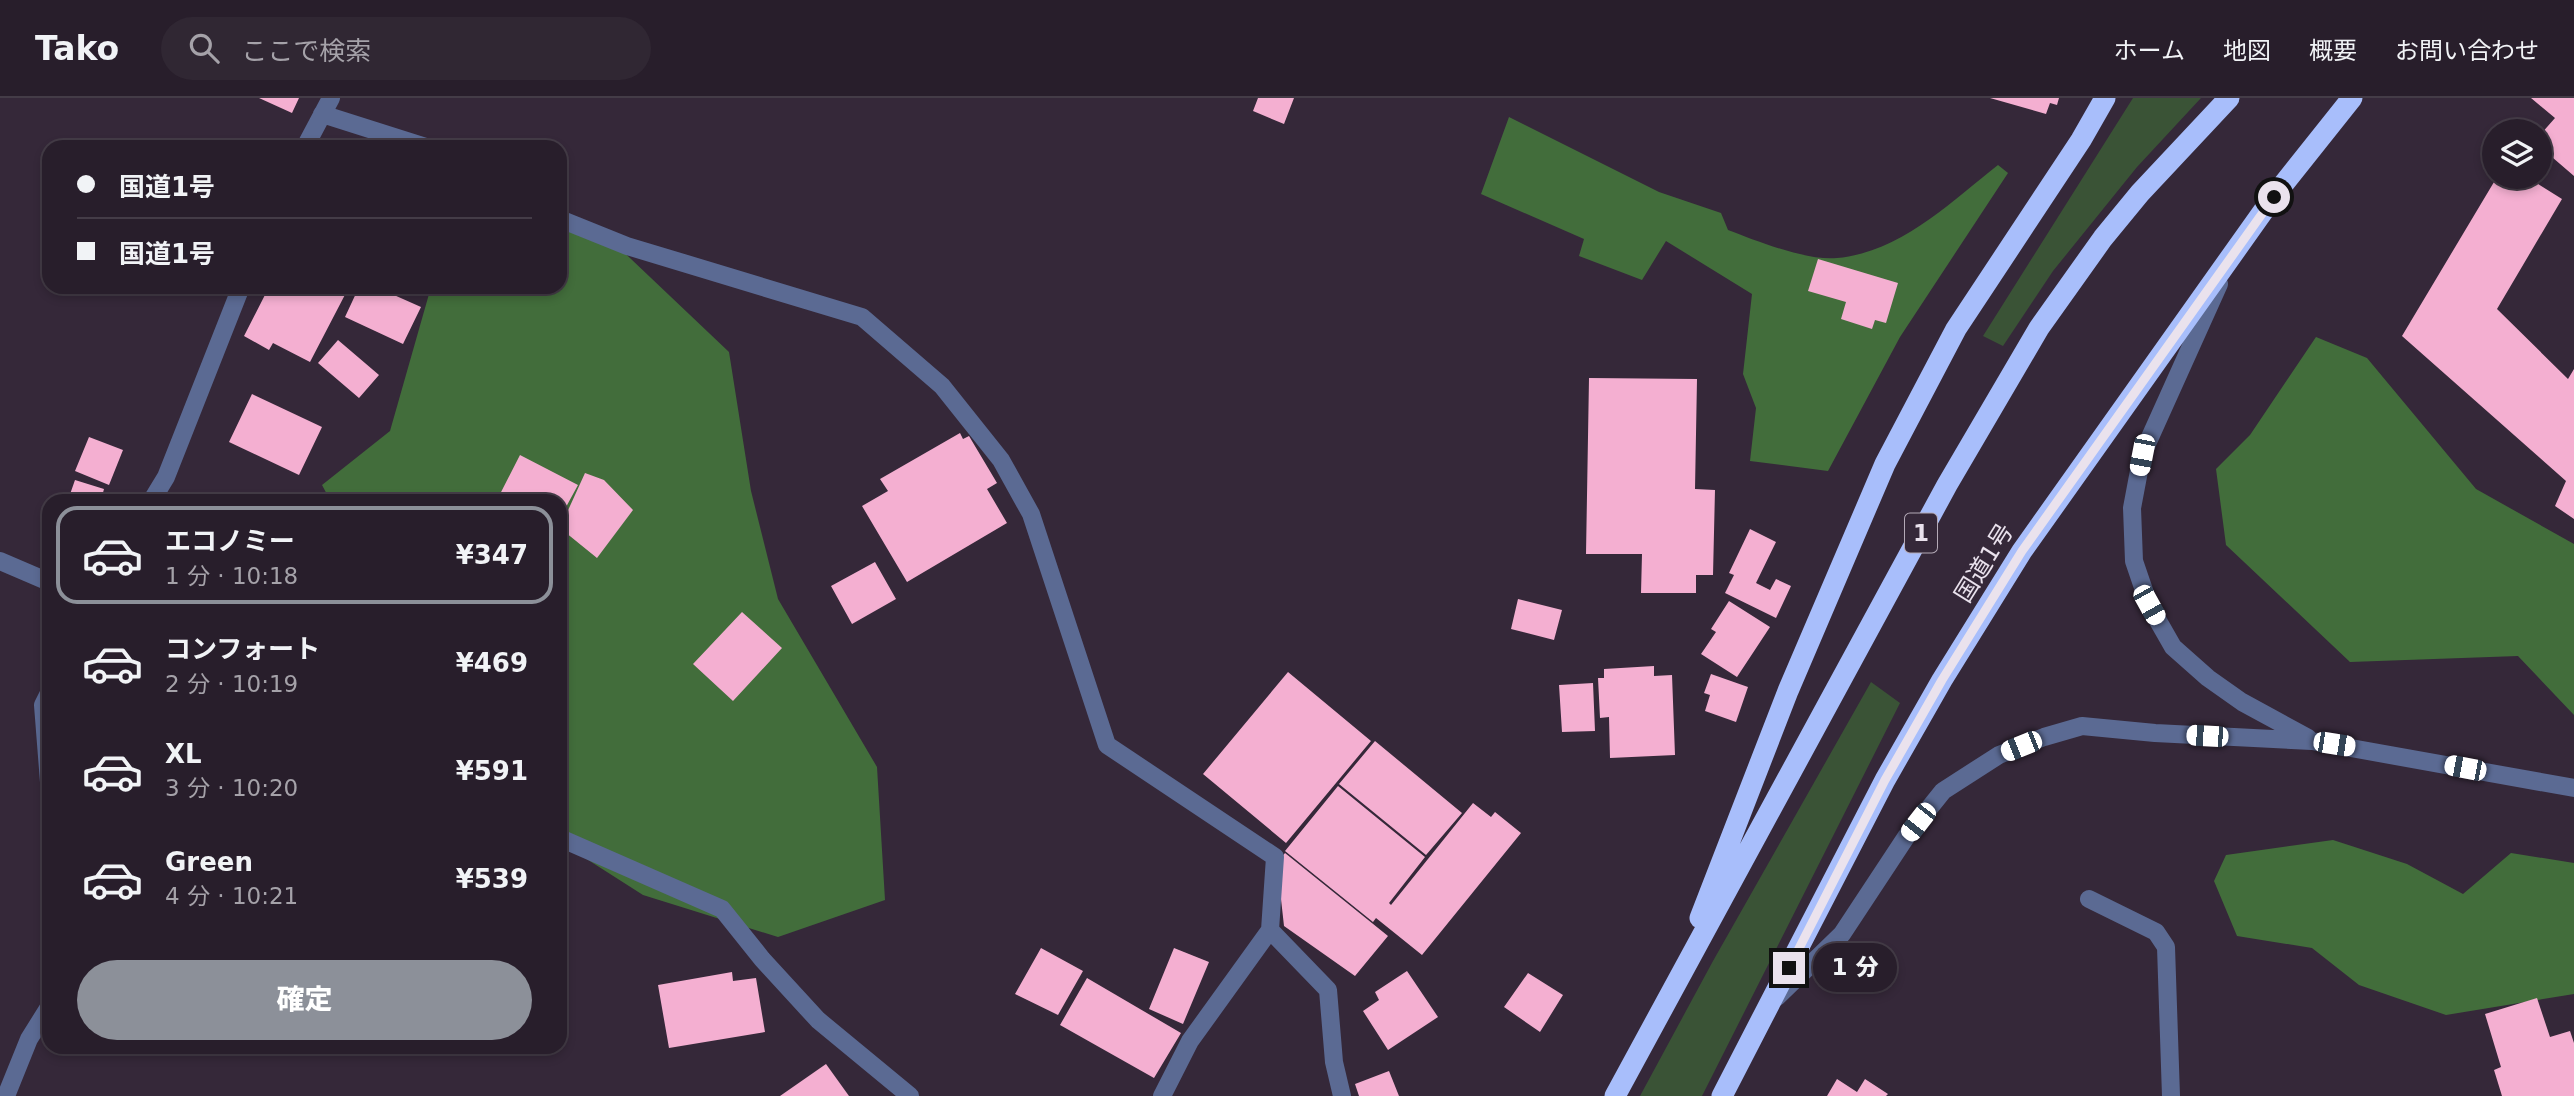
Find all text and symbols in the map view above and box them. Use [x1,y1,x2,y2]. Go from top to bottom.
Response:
search box [161,17,651,80]
text: Tako [35,29,119,68]
icon: search [185,29,223,67]
text: ここで検索 [241,36,371,66]
text: ホーム [2114,37,2185,65]
text: 地図 [2223,37,2271,65]
text: 概要 [2309,37,2357,65]
text: お問い合わせ [2395,37,2539,65]
map controls [2482,119,2552,189]
button: layers [2482,119,2552,189]
text: 国道1号 [119,172,215,202]
route start [2258,181,2290,213]
text: 国道1号 [119,239,215,269]
car [2128,432,2157,478]
road number: 1 [1905,514,1937,552]
street label: 国道1号 [1949,519,2019,607]
icon: car [81,524,144,587]
text: エコノミー [165,526,295,556]
text: ¥347 [456,540,528,570]
text: 1 分 · 10:18 [165,563,298,589]
car [2130,582,2169,628]
icon: car [81,632,144,695]
text: コンフォート [165,634,320,664]
text: ¥469 [456,648,528,678]
text: 2 分 · 10:19 [165,671,298,697]
car [2186,724,2229,748]
car [1998,728,2045,764]
car [2312,730,2357,758]
text: XL [165,739,202,769]
icon: car [81,740,144,803]
car [2443,754,2488,782]
text: ¥591 [456,756,528,786]
text: 3 分 · 10:20 [165,775,298,801]
car [1897,799,1940,845]
text: Green [165,847,253,877]
icon: car [81,848,144,911]
text: ¥539 [456,864,528,894]
text: 4 分 · 10:21 [165,883,298,909]
callout: 1 分 [1814,944,1898,992]
route end [1773,952,1805,984]
text: 1 分 [1831,954,1879,980]
button: 確定 [77,960,532,1040]

